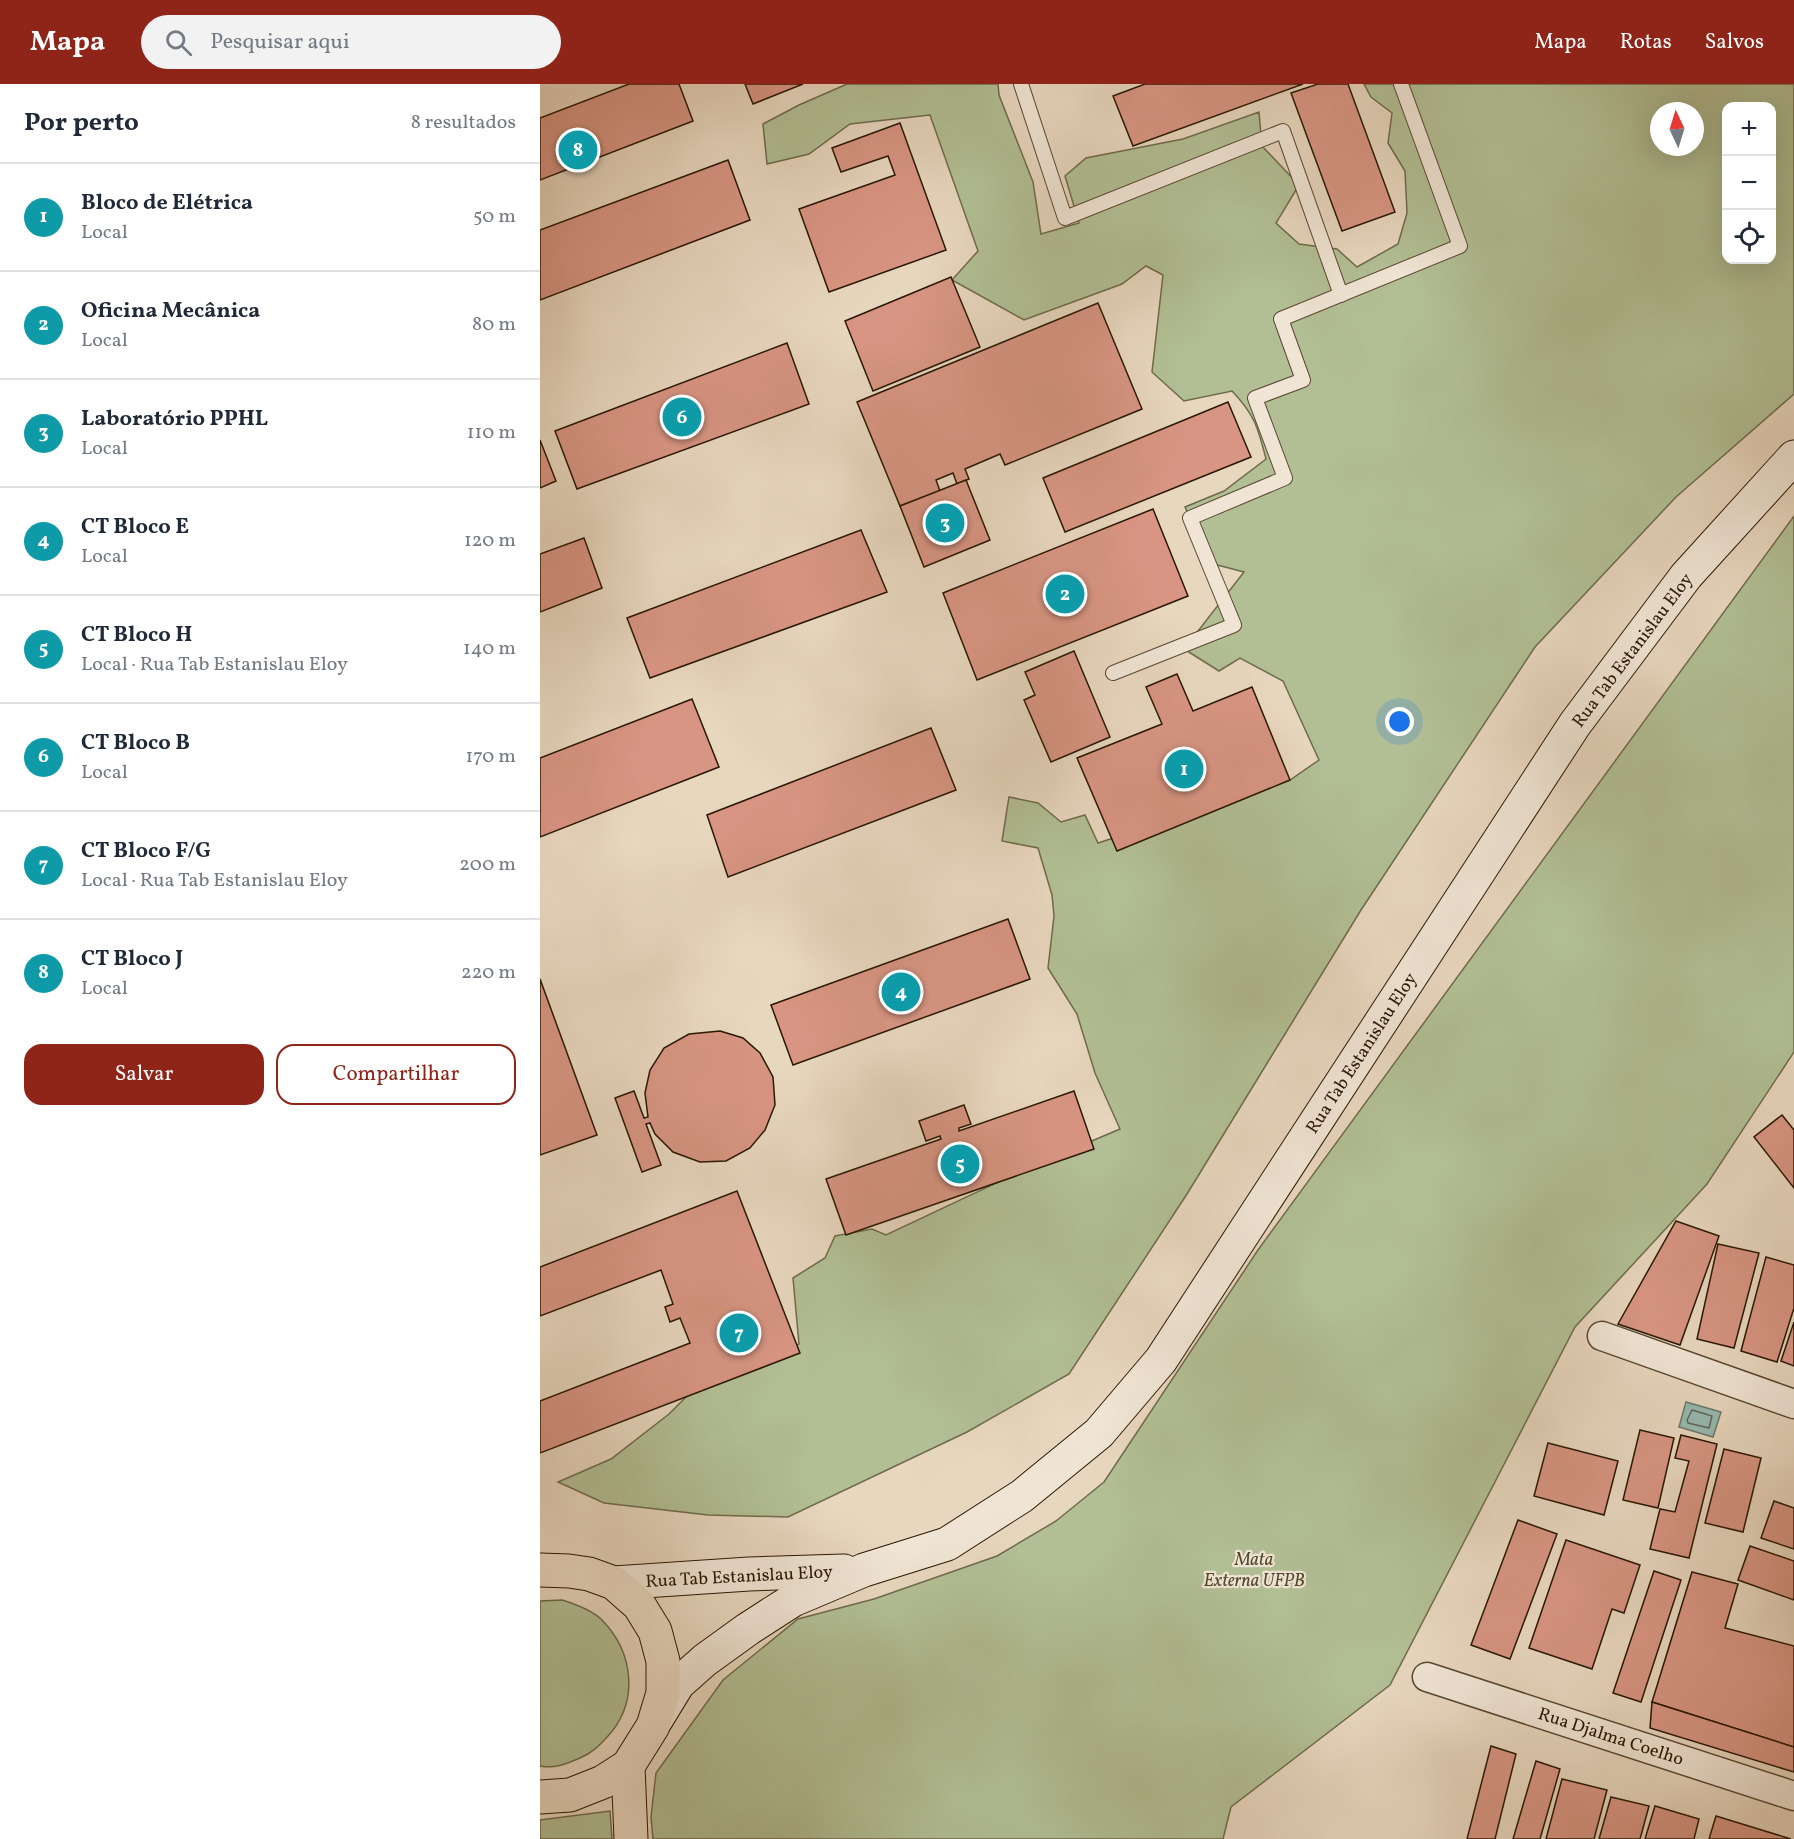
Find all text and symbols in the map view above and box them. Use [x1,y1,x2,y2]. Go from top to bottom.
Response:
search box [141,15,561,69]
text: Mapa [30,23,105,62]
icon: search [162,26,195,59]
text: Pesquisar aqui [210,27,350,58]
text: Mapa [1534,28,1587,57]
text: Rotas [1620,28,1672,57]
text: Salvos [1705,28,1764,57]
north arrow [1650,102,1704,156]
map controls [1722,102,1776,264]
button: + [1722,102,1776,156]
text: Por perto [24,105,139,141]
text: 8 resultados [411,109,516,137]
pin: 8 [558,128,597,172]
button: − [1722,156,1776,210]
text: Bloco de Elétrica [81,188,253,219]
text: 1 [39,203,48,231]
text: 50 m [473,203,516,231]
button: locate [1722,210,1776,264]
text: Local [81,219,128,247]
text: Oficina Mecânica [81,296,260,327]
text: 2 [38,311,49,339]
text: 80 m [472,311,516,339]
text: Local [81,327,128,355]
pin: 6 [662,394,702,440]
text: Laboratório PPHL [81,404,268,435]
text: 3 [38,419,49,447]
text: 110 m [467,419,516,447]
text: Local [81,435,128,463]
pin: 3 [926,500,964,546]
text: CT Bloco E [81,512,189,543]
text: 4 [37,527,50,555]
text: 120 m [464,527,516,555]
text: Local [81,543,128,571]
street label: Rua Tab Estanislau Eloy [1567,568,1700,733]
pin: 2 [1046,572,1084,616]
text: CT Bloco H [81,620,192,651]
text: 5 [39,635,48,663]
text: 140 m [463,635,516,663]
text: Local · Rua Tab Estanislau Eloy [81,651,348,679]
your location [1385,707,1414,736]
text: CT Bloco B [81,728,190,759]
text: 6 [38,743,49,771]
text: 170 m [466,743,516,771]
pin: 1 [1164,746,1204,792]
text: Local [81,759,128,787]
text: CT Bloco F/G [81,836,211,867]
text: 7 [39,851,48,879]
text: 200 m [459,851,516,879]
text: Local · Rua Tab Estanislau Eloy [81,867,348,895]
text: CT Bloco J [81,944,183,975]
text: 8 [38,959,49,987]
text: 220 m [461,959,516,987]
street label: Rua Tab Estanislau Eloy [1301,968,1424,1139]
pin: 4 [882,970,920,1014]
text: Local [81,975,128,1003]
button: Salvar [24,1044,264,1105]
button: Compartilhar [276,1044,516,1105]
pin: 5 [940,1142,980,1186]
pin: 7 [720,1310,758,1356]
park label: Mata Externa UFPB [1203,1548,1305,1594]
street label: Rua Tab Estanislau Eloy [645,1560,834,1595]
street label: Rua Djalma Coelho [1535,1702,1687,1773]

